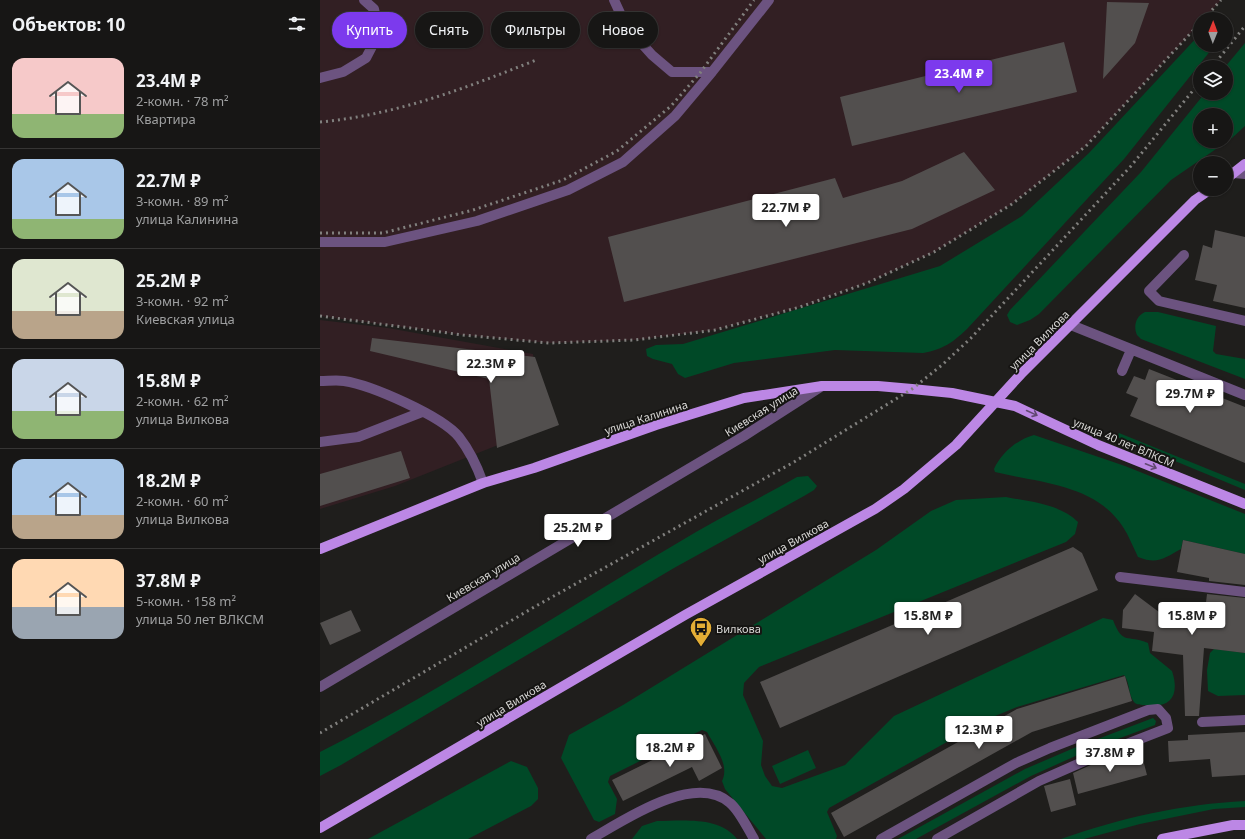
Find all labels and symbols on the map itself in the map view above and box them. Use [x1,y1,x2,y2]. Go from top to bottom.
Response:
north arrow [1193,12,1233,52]
pin: 23.4M ₽ [922,60,996,94]
pin: 22.7M ₽ [749,194,823,228]
street label: улица Вилкова [1006,307,1072,373]
pin: 22.3M ₽ [454,350,528,384]
pin: 29.7M ₽ [1153,380,1227,414]
street label: Киевская улица [722,383,800,439]
street label: улица Калинина [602,396,690,438]
one-way arrow [1026,410,1038,417]
street label: улица 40 лет ВЛКСМ [1071,414,1177,470]
one-way arrow [1144,463,1156,471]
pin: 25.2M ₽ [541,514,615,548]
street label: улица Вилкова [755,515,831,567]
street label: Киевская улица [443,549,523,605]
pin: 15.8M ₽ [891,602,965,636]
pin: 15.8M ₽ [1155,602,1229,636]
bus stop icon: Вилкова [688,615,714,648]
place label: Вилкова [716,621,761,636]
street label: улица Вилкова [473,676,549,730]
pin: 12.3M ₽ [942,716,1016,750]
pin: 18.2M ₽ [633,734,707,768]
pin: 37.8M ₽ [1073,739,1147,773]

